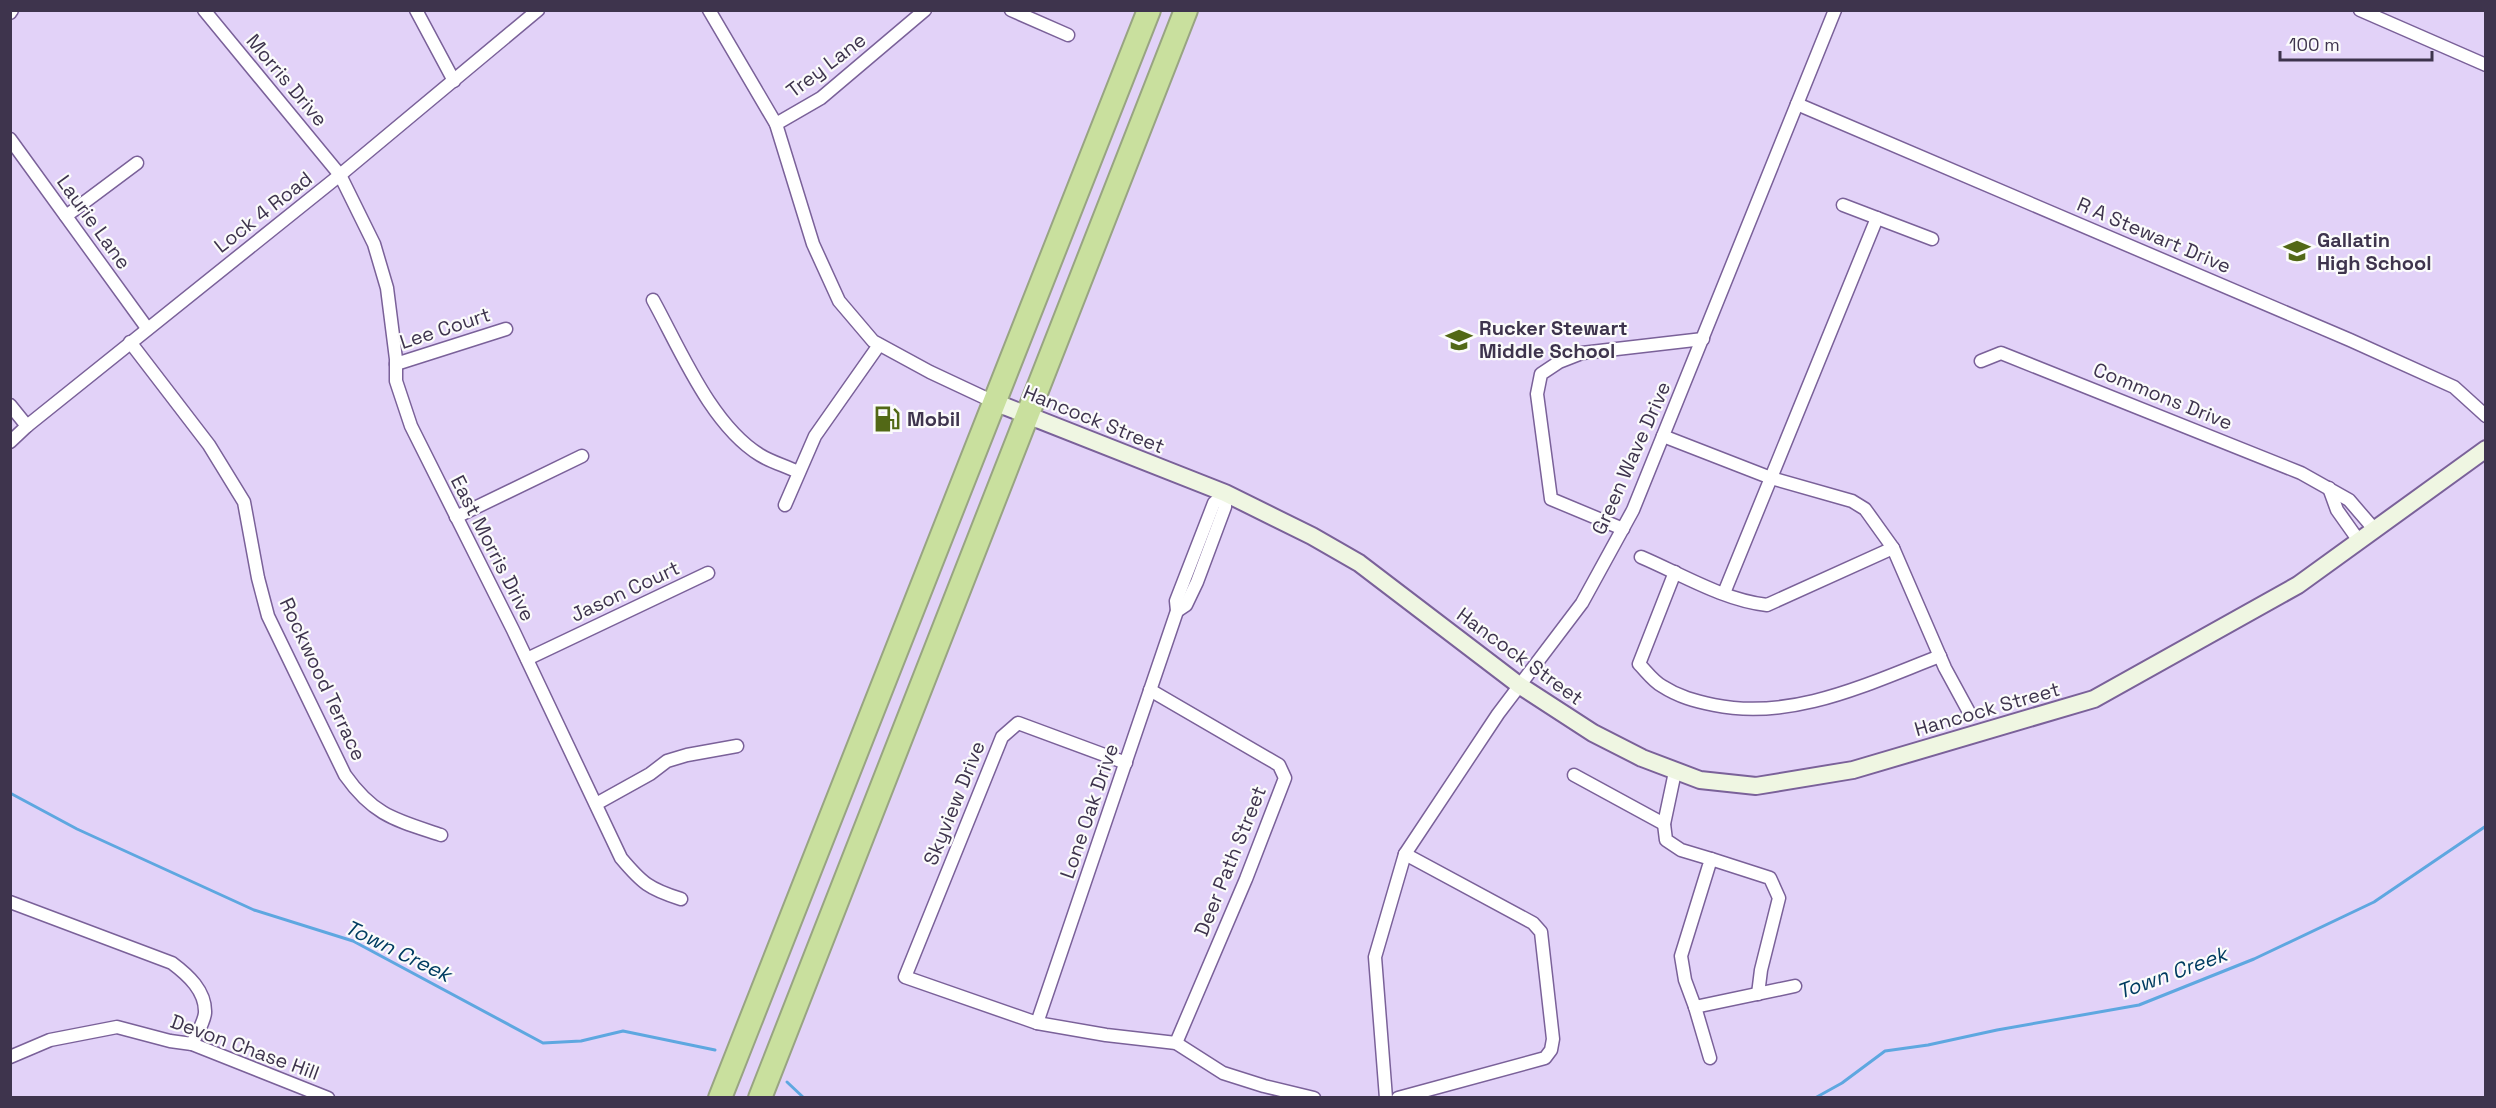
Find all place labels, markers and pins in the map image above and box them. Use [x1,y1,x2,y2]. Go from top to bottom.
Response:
place label: Gallatin High School [2317,227,2432,276]
school or university icon: Gallatin High School [2282,236,2312,266]
place label: Rucker Stewart Middle School [1479,315,1628,364]
school or university icon: Rucker Stewart Middle School [1444,325,1474,355]
fuel station icon: Mobil [872,404,902,434]
place label: Mobil [907,406,960,432]

